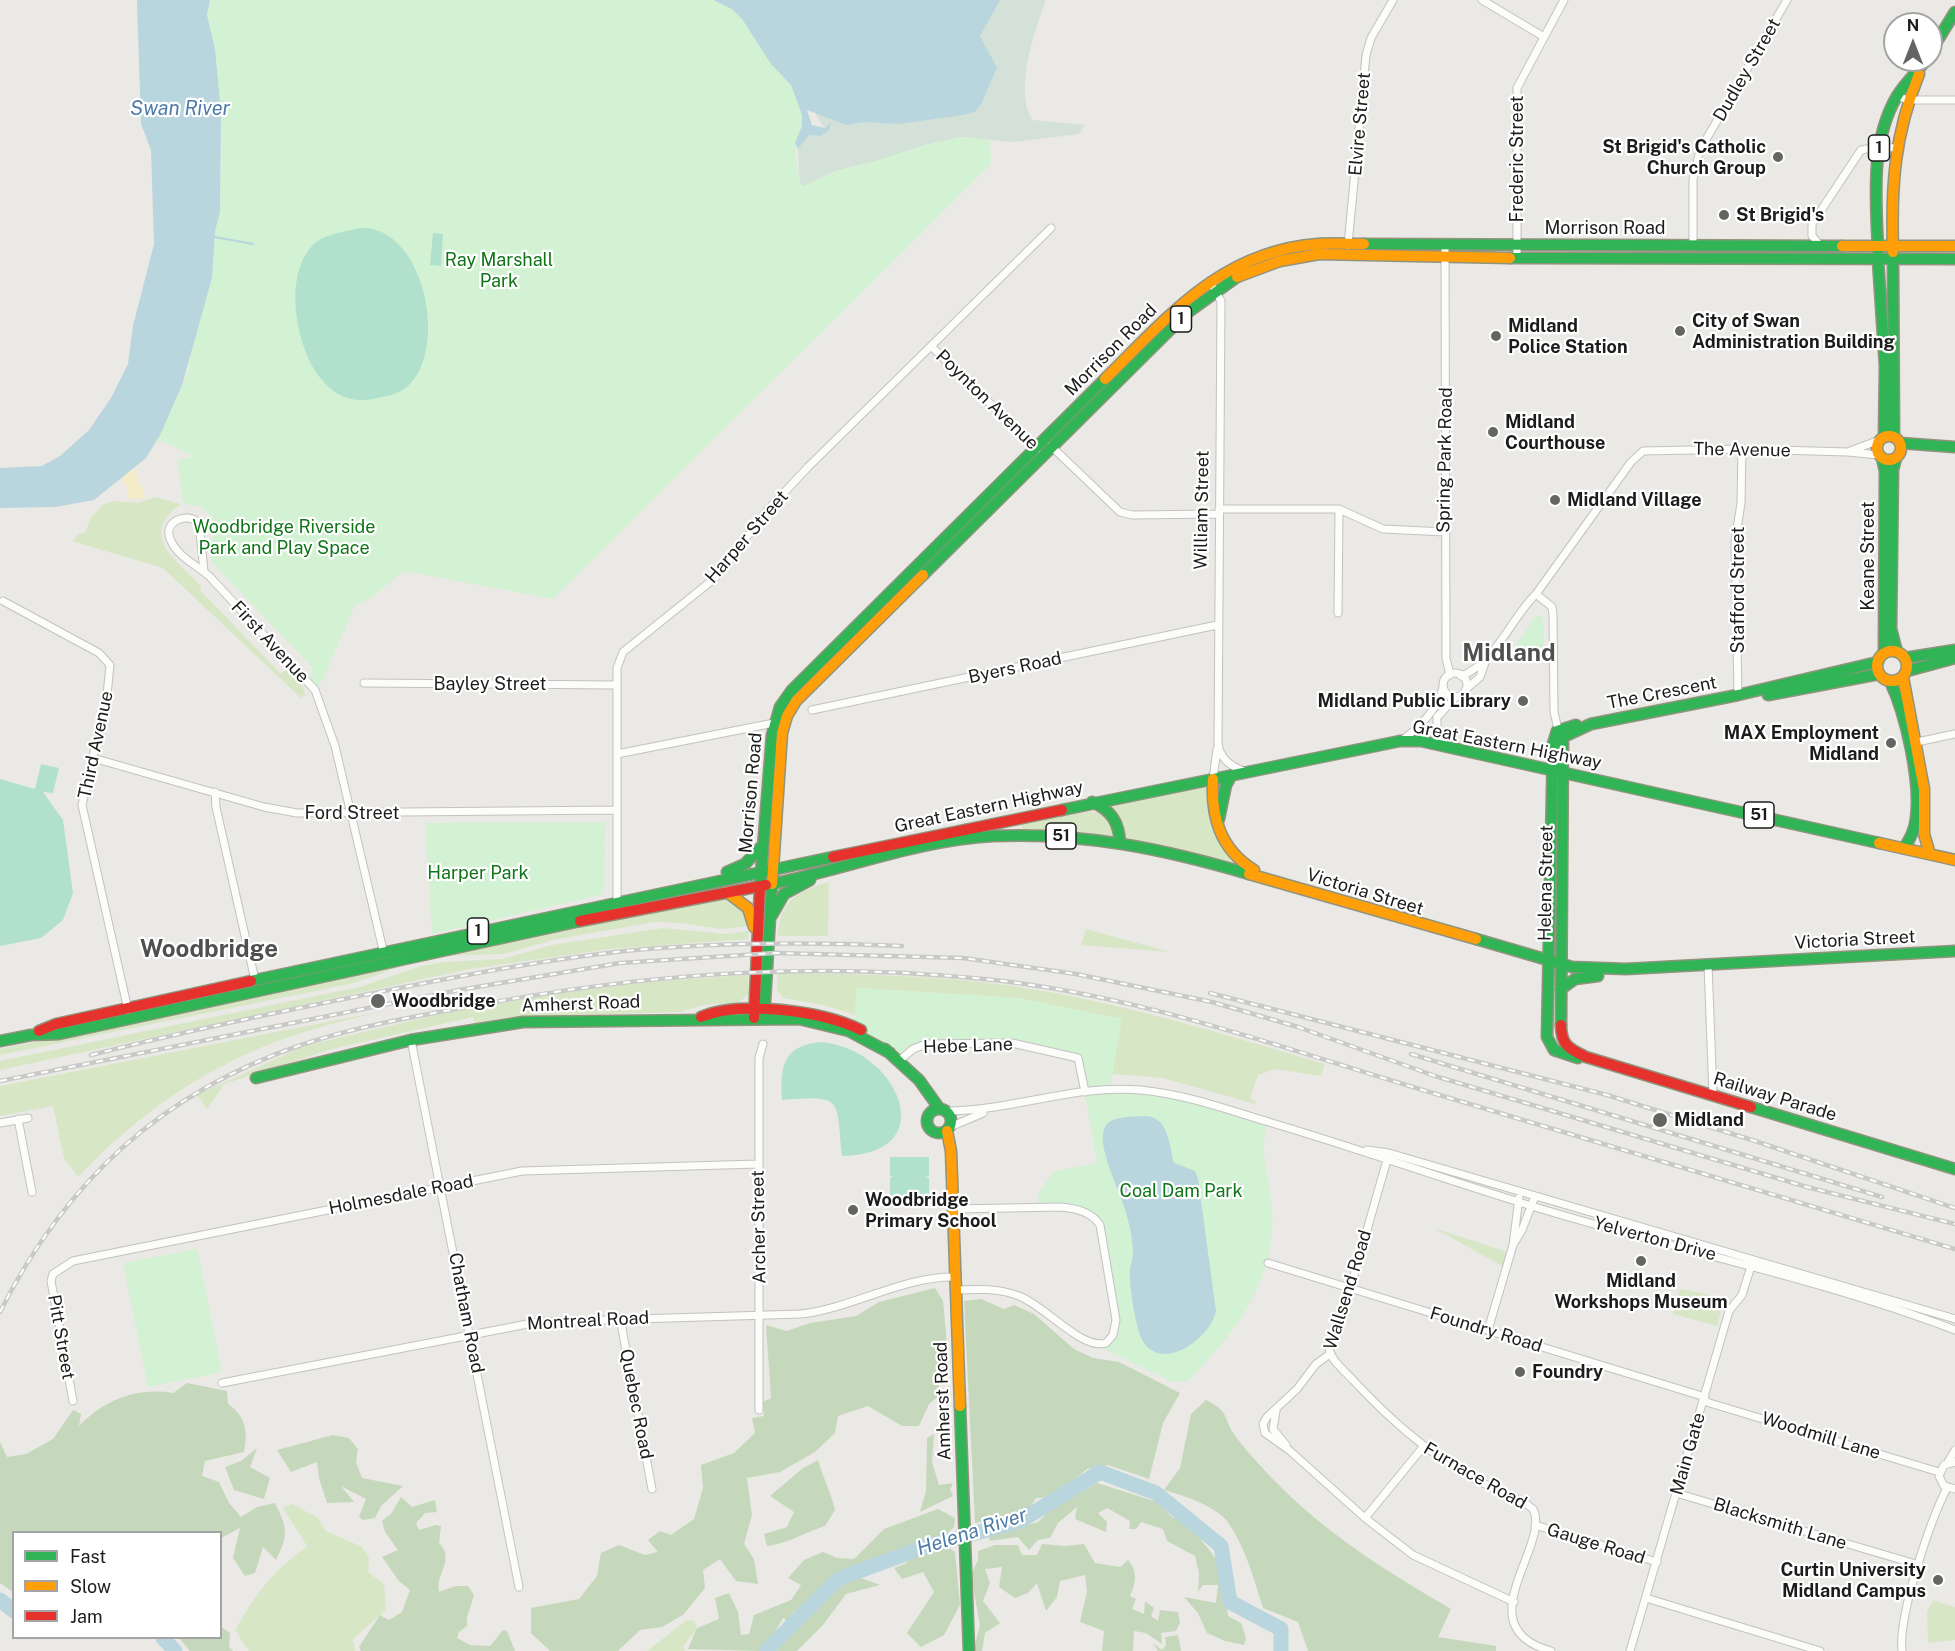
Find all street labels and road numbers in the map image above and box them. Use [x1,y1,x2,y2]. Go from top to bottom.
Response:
street label: Dudley Street [1709,15,1785,125]
street label: Elvire Street [1345,71,1375,177]
street label: Frederic Street [1506,96,1528,222]
road number: 1 [1868,135,1890,161]
street label: Morrison Road [1544,217,1666,239]
street label: Morrison Road [1061,300,1161,400]
road number: 1 [1170,306,1192,332]
street label: Poynton Avenue [931,346,1043,454]
street label: Spring Park Road [1433,387,1457,533]
street label: The Avenue [1693,438,1791,462]
street label: William Street [1190,450,1214,570]
street label: Harper Street [701,486,793,588]
street label: Keane Street [1857,501,1879,611]
street label: Stafford Street [1727,527,1749,653]
street label: First Avenue [227,596,313,688]
street label: Byers Road [966,648,1064,688]
street label: The Crescent [1605,672,1719,714]
street label: Bayley Street [433,673,547,695]
street label: Third Avenue [74,689,118,801]
street label: Great Eastern Highway [1411,716,1603,774]
street label: Morrison Road [735,732,767,854]
street label: Great Eastern Highway [893,776,1085,838]
street label: Ford Street [304,802,400,824]
road number: 51 [1744,802,1774,828]
road number: 51 [1046,823,1076,849]
street label: Helena Street [1534,825,1558,941]
street label: Victoria Street [1304,864,1426,920]
road number: 1 [468,918,488,944]
street label: Victoria Street [1794,926,1916,954]
street label: Amherst Road [521,991,641,1017]
street label: Hebe Lane [923,1034,1013,1058]
street label: Railway Parade [1711,1068,1839,1126]
street label: Holmesdale Road [327,1170,475,1220]
street label: Archer Street [747,1170,771,1284]
street label: Yelverton Drive [1591,1212,1719,1266]
street label: Wallsend Road [1320,1227,1376,1353]
street label: Chatham Road [444,1251,488,1375]
street label: Pitt Street [43,1293,79,1381]
street label: Foundry Road [1427,1303,1545,1357]
street label: Montreal Road [526,1307,650,1335]
street label: Amherst Road [930,1341,956,1461]
street label: Quebec Road [615,1347,657,1461]
street label: Woodmill Lane [1759,1408,1883,1464]
street label: Main Gate [1666,1410,1710,1498]
street label: Furnace Road [1420,1438,1530,1514]
street label: Blacksmith Lane [1711,1493,1849,1555]
street label: Gauge Road [1544,1519,1648,1569]

